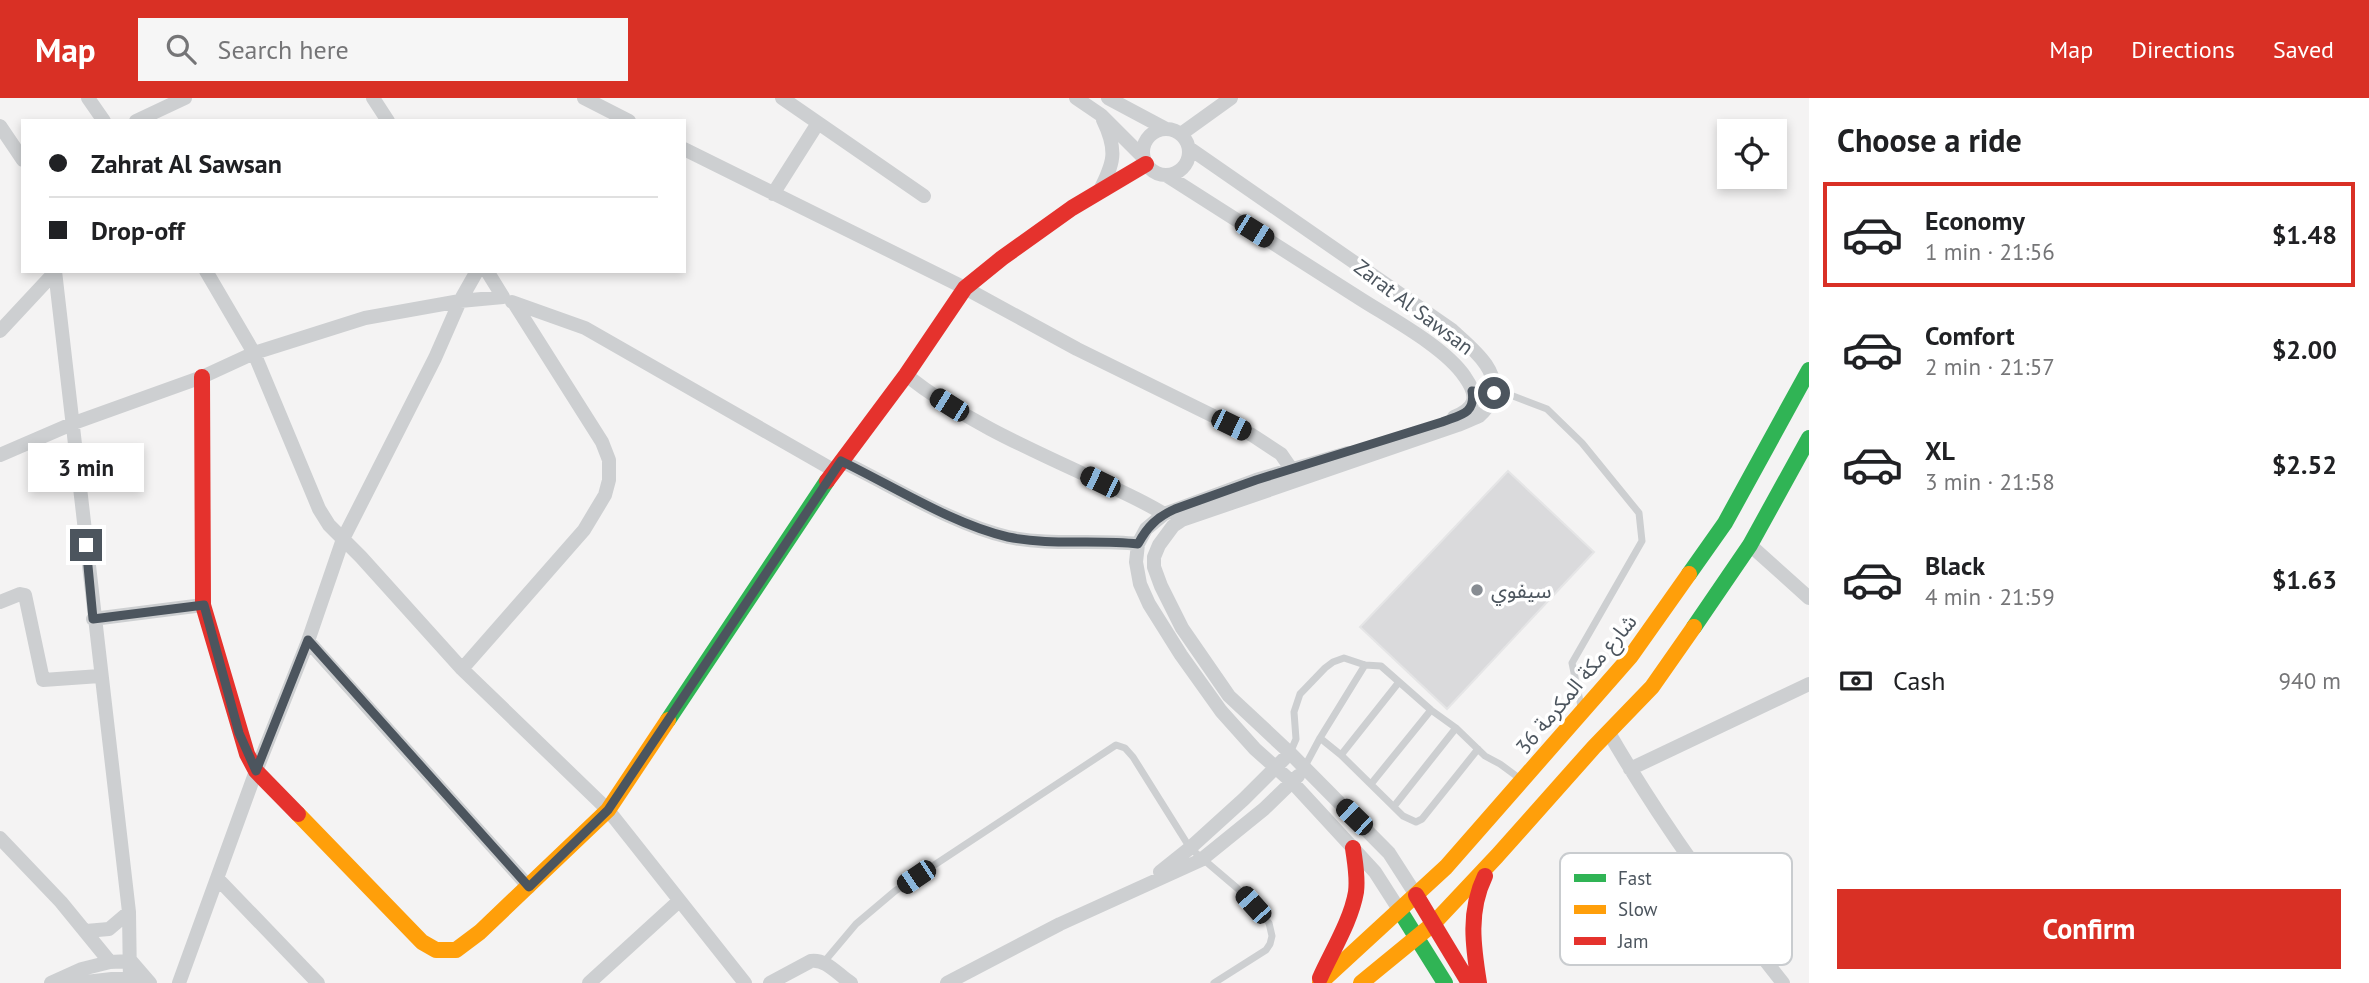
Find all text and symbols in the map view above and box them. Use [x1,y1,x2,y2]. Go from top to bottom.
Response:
search box [138,18,628,81]
text: Map [35,28,96,71]
icon: search [162,30,200,68]
text: Search here [218,33,349,66]
text: Map [2049,34,2093,65]
text: Directions [2131,34,2235,65]
text: Saved [2273,34,2334,65]
map controls [1717,119,1787,189]
button: locate [1717,119,1787,189]
text: Choose a ride [1837,119,2022,161]
text: Zahrat Al Sawsan [91,147,282,180]
icon: car [1841,203,1904,266]
text: Economy [1925,204,2025,237]
car [1231,211,1278,251]
text: Drop-off [91,214,185,247]
text: $1.48 [2272,218,2337,251]
text: 1 min · 21:56 [1925,237,2055,266]
street label: Zarat Al Sawsan [1349,253,1479,361]
icon: car [1841,318,1904,381]
text: Comfort [1925,319,2015,352]
text: $2.00 [2272,333,2337,366]
text: 2 min · 21:57 [1925,352,2055,381]
route start [1478,377,1510,409]
car [926,385,973,425]
car [1208,406,1255,444]
icon: car [1841,433,1904,496]
text: XL [1925,434,1955,467]
callout: 3 min [28,444,144,492]
text: $2.52 [2272,448,2337,481]
text: 3 min [58,453,114,482]
car [1077,463,1124,501]
text: 3 min · 21:58 [1925,467,2055,496]
route end [70,529,102,561]
icon: car [1841,548,1904,611]
text: Black [1925,549,1985,582]
text: $1.63 [2272,563,2337,596]
place label: سيفوي [1491,577,1552,606]
marker: سيفوي [1469,582,1485,598]
text: 4 min · 21:59 [1925,582,2055,611]
street label: شارع مكة المكرمة 36 [1510,608,1644,761]
icon: cash [1837,662,1875,700]
text: Cash [1893,664,1945,697]
text: 940 m [2279,666,2341,695]
car [1332,795,1377,839]
legend [1560,853,1792,965]
car [893,857,940,897]
text: Fast [1618,866,1652,890]
car [1232,882,1275,928]
button: Confirm [1837,889,2341,969]
text: Slow [1618,897,1658,921]
text: Jam [1617,929,1648,953]

